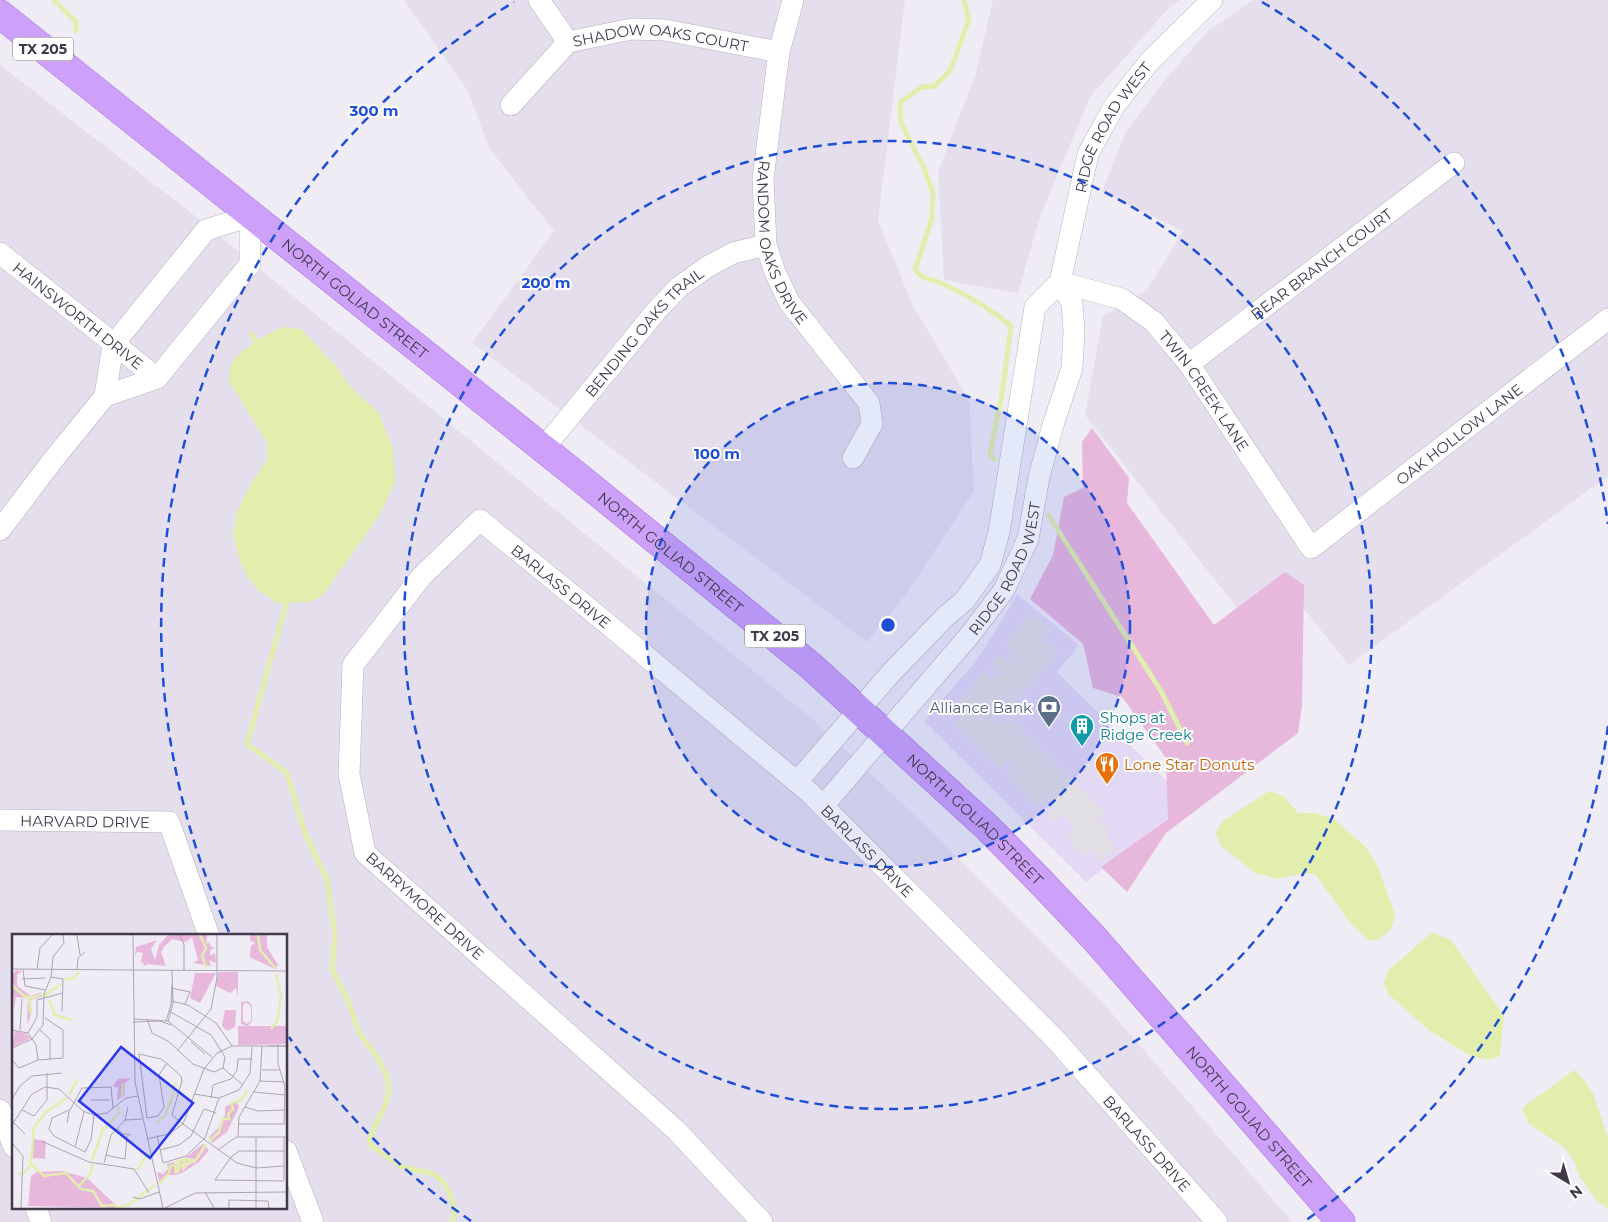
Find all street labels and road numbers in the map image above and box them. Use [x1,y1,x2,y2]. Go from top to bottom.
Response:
street label: SHADOW OAKS COURT [571,19,750,55]
road number: TX 205 [13,38,73,61]
street label: RIDGE ROAD WEST [1070,58,1155,195]
street label: RANDOM OAKS DRIVE [753,159,812,328]
street label: BEAR BRANCH COURT [1247,204,1396,323]
street label: NORTH GOLIAD STREET [278,234,433,363]
street label: HAINSWORTH DRIVE [9,258,147,373]
street label: BENDING OAKS TRAIL [580,263,707,400]
street label: TWIN CREEK LANE [1155,326,1254,455]
street label: OAK HOLLOW LANE [1392,379,1526,489]
street label: NORTH GOLIAD STREET [594,487,748,617]
street label: RIDGE ROAD WEST [964,500,1044,639]
street label: BARLASS DRIVE [508,540,615,632]
road number: TX 205 [745,624,805,648]
street label: NORTH GOLIAD STREET [903,749,1048,889]
street label: BARLASS DRIVE [817,800,917,901]
street label: HARVARD DRIVE [20,811,150,831]
street label: BARRYMORE DRIVE [362,848,488,964]
street label: NORTH GOLIAD STREET [1182,1042,1317,1192]
street label: BARLASS DRIVE [1099,1091,1195,1195]

